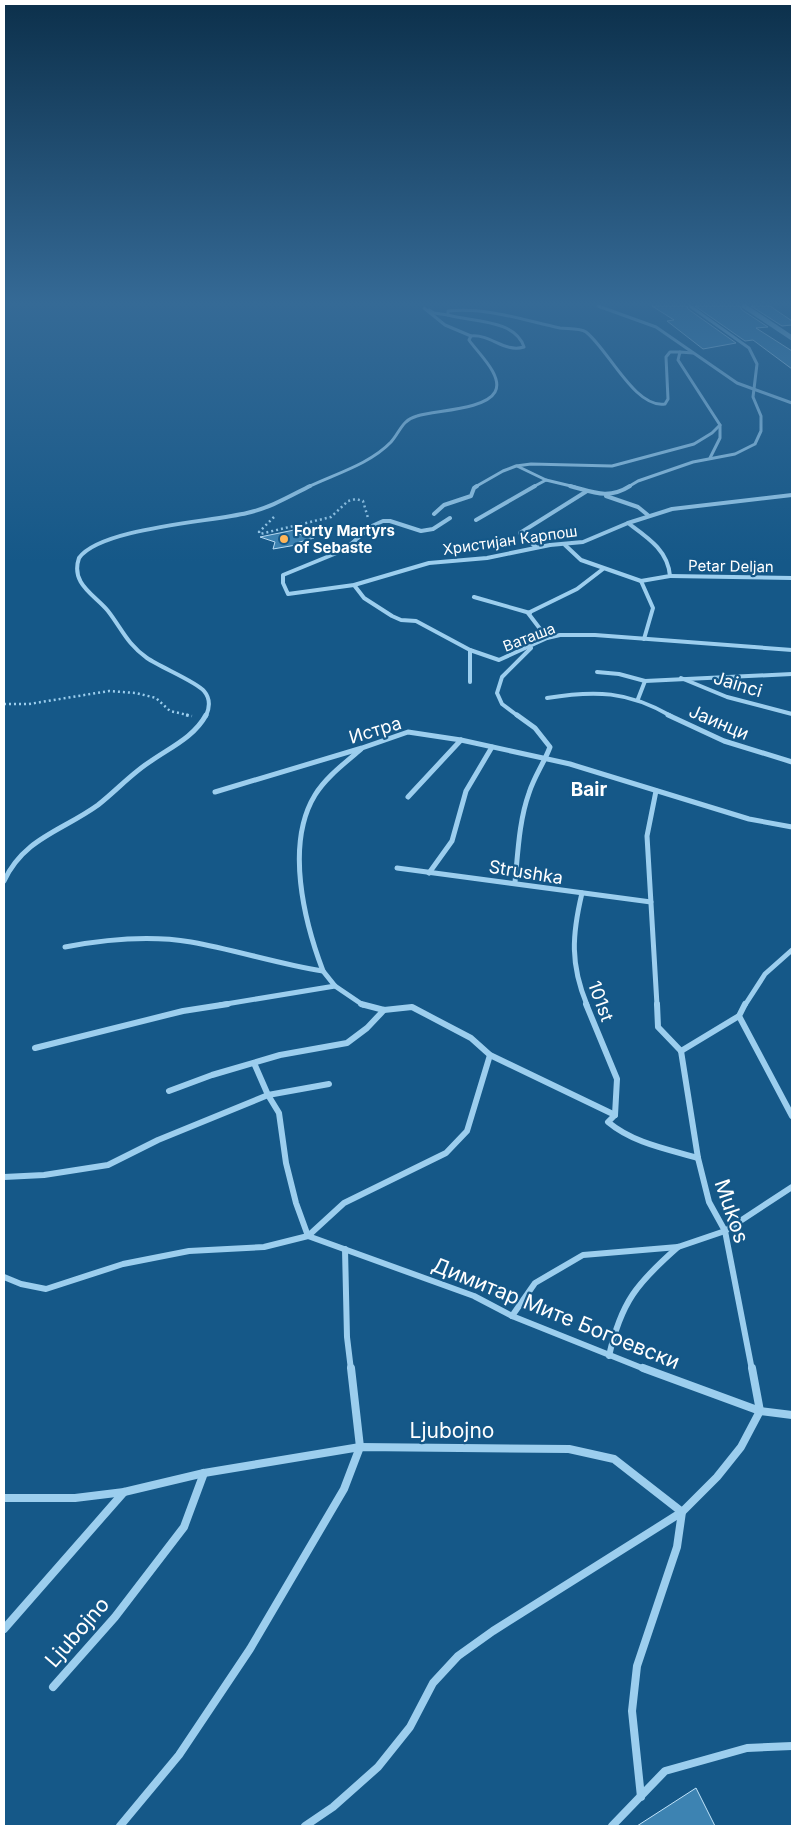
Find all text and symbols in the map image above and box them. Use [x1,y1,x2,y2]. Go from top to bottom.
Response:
place label: Forty Martyrs of Sebaste [294,521,395,557]
street label: Христијан Карпош [441,521,579,559]
marker: Forty Martyrs of Sebaste [278,533,290,545]
street label: Petar Deljan [688,556,774,576]
street label: Ваташа [500,618,558,656]
street label: Jainci [711,667,765,701]
street label: Јаинци [686,700,752,744]
street label: Истра [346,712,404,748]
district label: Bair [571,778,608,801]
street label: Strushka [487,856,565,888]
street label: 101st [584,978,618,1024]
street label: Mukos [709,1176,755,1246]
street label: Димитар Мите Богоевски [428,1252,684,1374]
street label: Ljubojno [410,1418,494,1443]
street label: Ljubojno [40,1592,114,1672]

